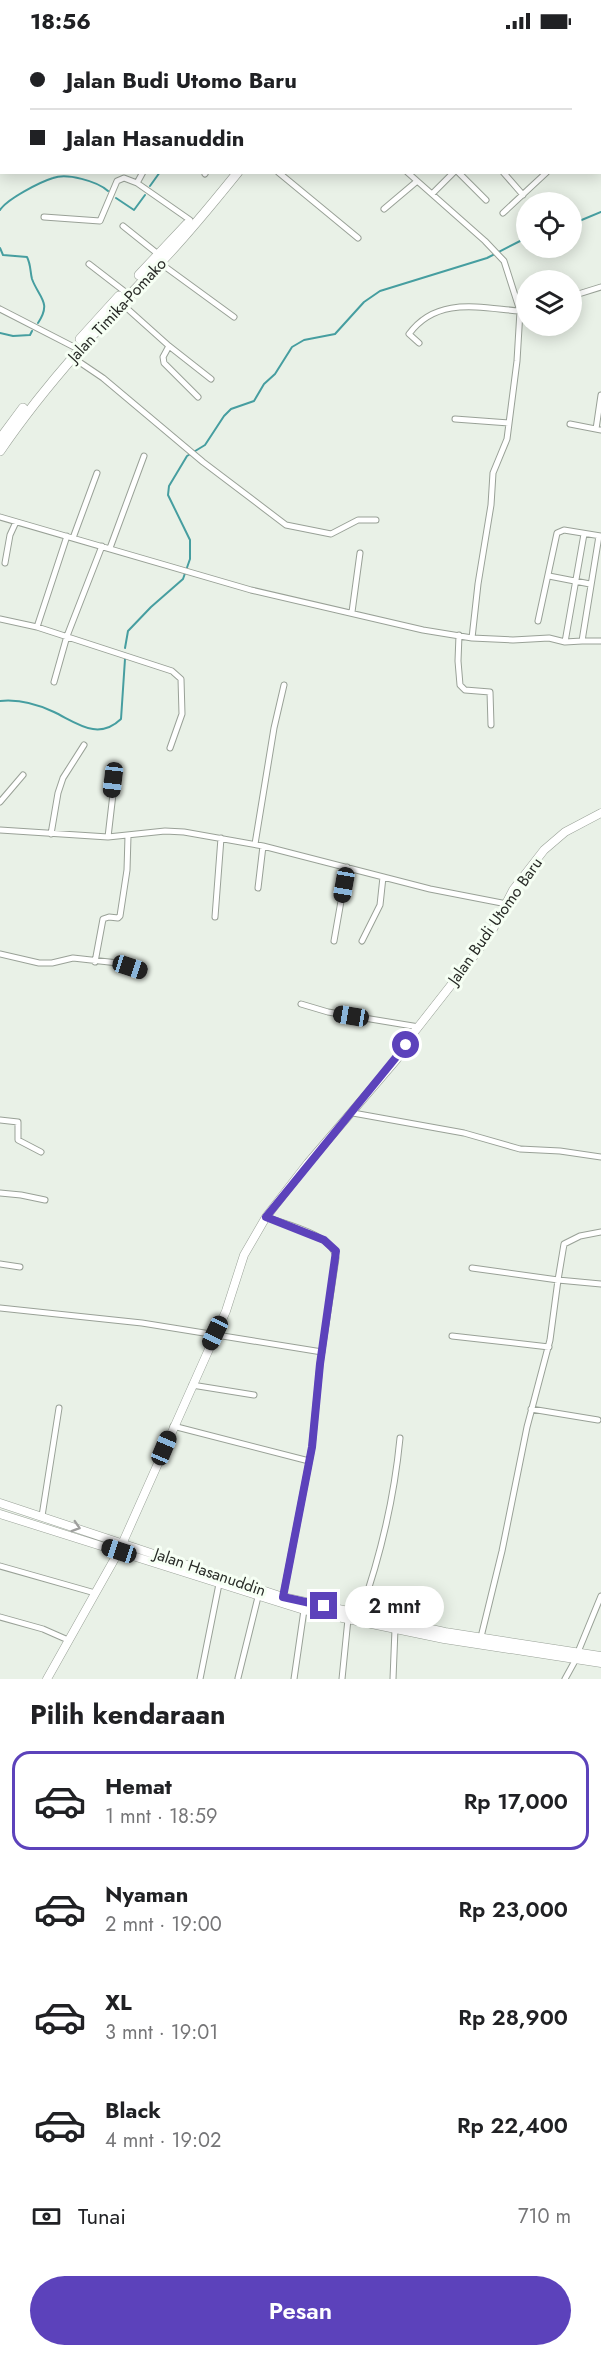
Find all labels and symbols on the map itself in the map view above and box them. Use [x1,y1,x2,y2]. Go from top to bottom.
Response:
street label: Jalan Timika-Pomako [61,253,172,369]
car [102,761,124,799]
street label: Jalan Budi Utomo Baru [441,853,548,991]
car [332,866,356,904]
car [110,953,150,981]
car [332,1004,370,1028]
route start [392,1031,419,1058]
car [199,1313,231,1353]
car [149,1428,179,1468]
one-way arrow [70,1520,81,1532]
car [99,1537,139,1565]
street label: Jalan Hasanuddin [149,1541,269,1602]
callout: 2 mnt [345,1585,444,1627]
route end [310,1592,337,1619]

